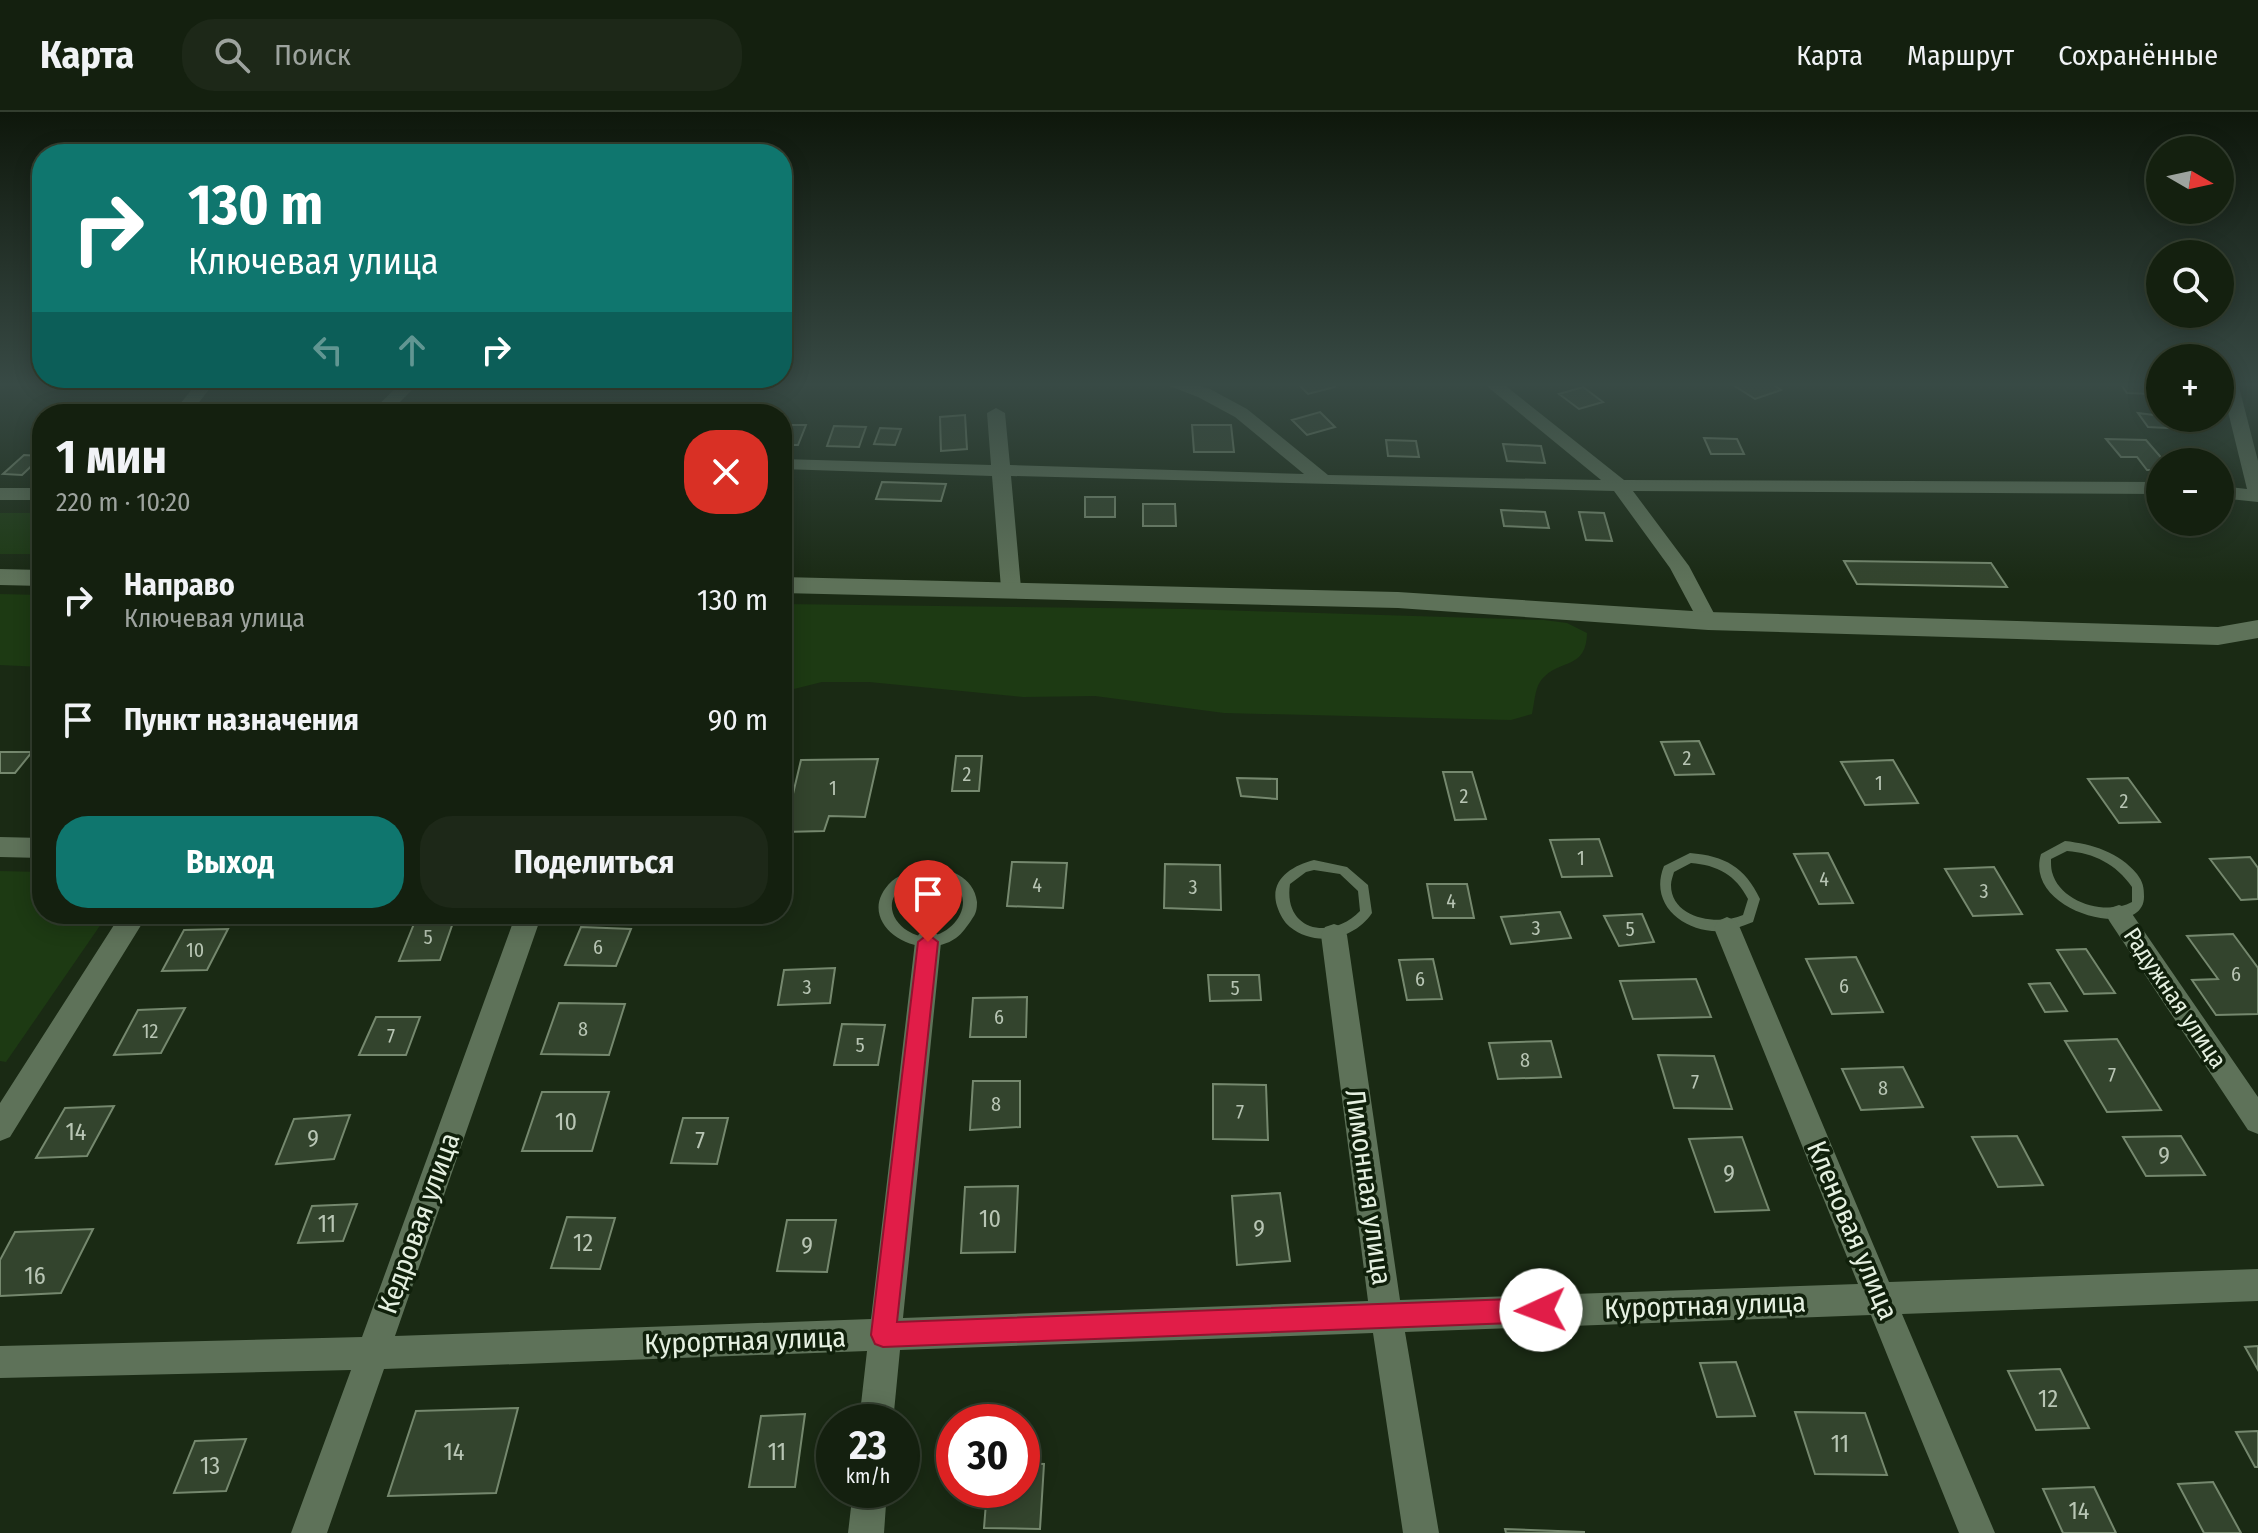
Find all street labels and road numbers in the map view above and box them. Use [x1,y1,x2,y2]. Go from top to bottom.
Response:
street label: Радужная улица [2118,922,2232,1074]
street label: Лимонная улица [1338,1087,1399,1287]
street label: Кедровая улица [370,1128,466,1318]
street label: Кленовая улица [1800,1136,1905,1325]
street label: Курортная улица [1604,1285,1806,1326]
street label: Курортная улица [644,1320,846,1361]

